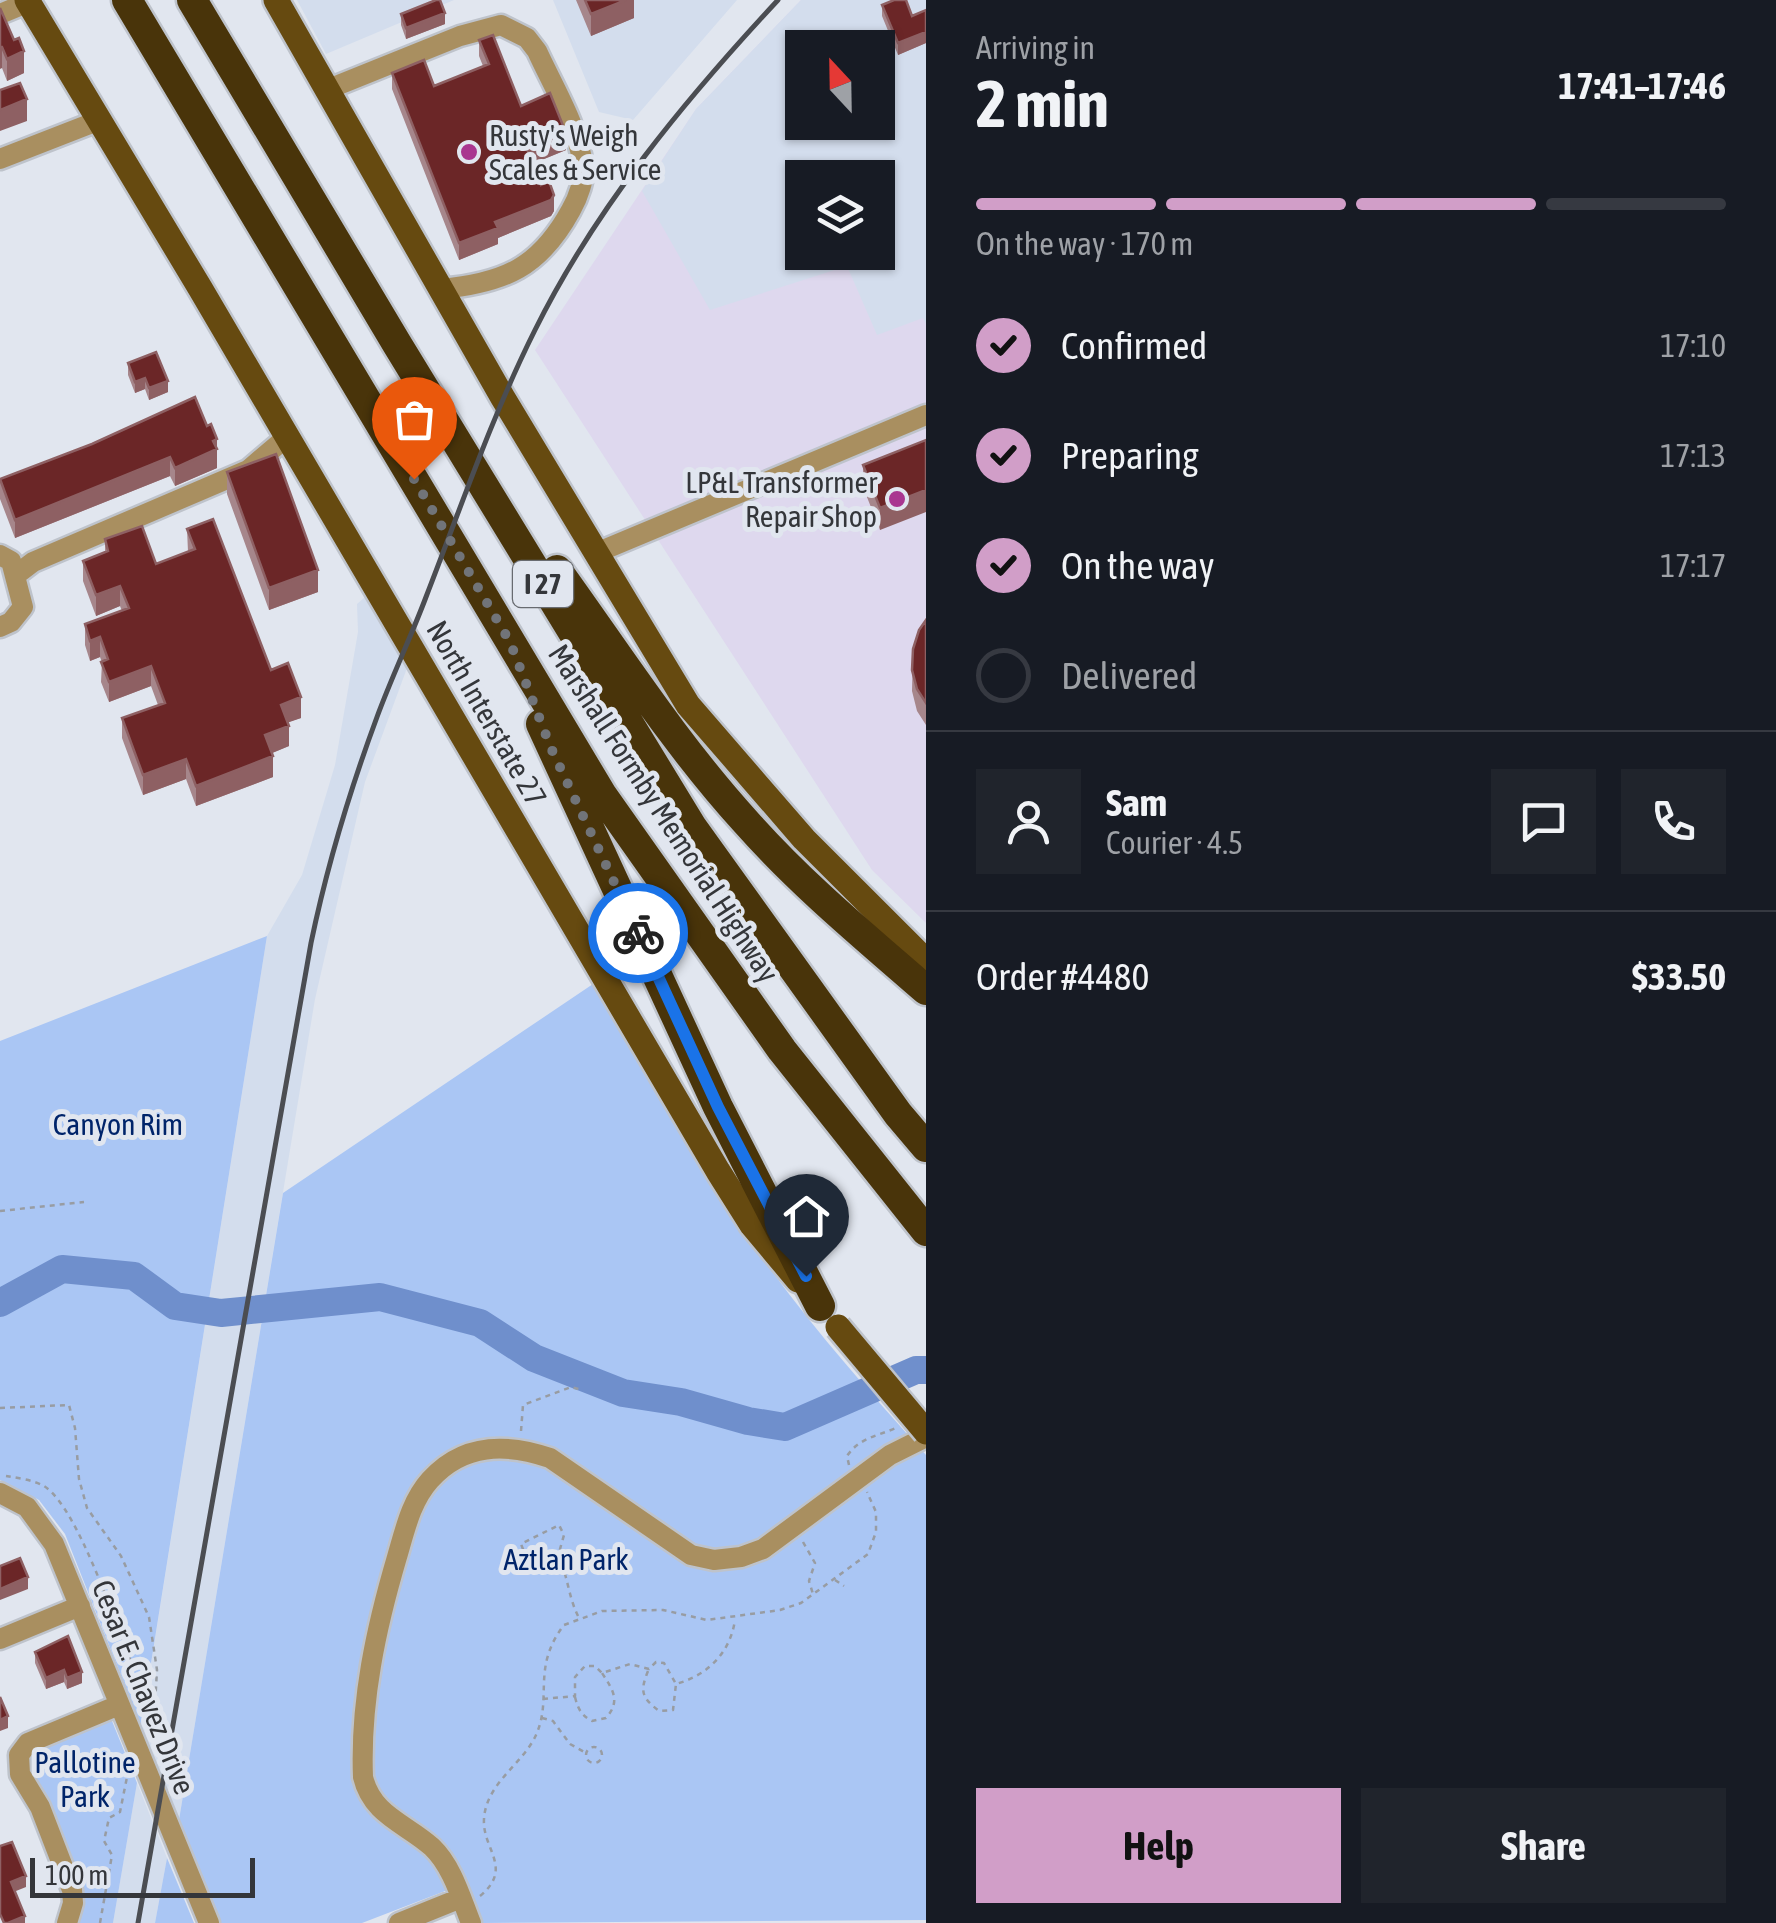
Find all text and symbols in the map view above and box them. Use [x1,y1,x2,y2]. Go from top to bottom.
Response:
text: Arriving in [976,29,1095,66]
north arrow [785,30,895,140]
map controls [785,30,895,270]
text: 17:41–17:46 [1558,64,1726,107]
text: 2 min [976,66,1109,141]
place label: Rusty's Weigh Scales & Service [489,118,661,186]
marker: Rusty's Weigh Scales & Service [458,141,480,163]
button: layers [785,160,895,270]
text: On the way · 170 m [976,225,1193,262]
icon: check [976,318,1031,373]
text: Confirmed [1061,324,1207,367]
text: 17:10 [1660,327,1726,364]
pin [372,377,457,480]
icon: bag [387,392,442,447]
icon: check [976,428,1031,483]
text: Preparing [1061,434,1199,477]
text: 17:13 [1660,437,1726,474]
place label: LP&L Transformer Repair Shop [685,465,878,533]
marker: LP&L Transformer Repair Shop [886,488,908,510]
icon: check [976,538,1031,593]
text: On the way [1061,544,1214,587]
text: 17:17 [1660,547,1726,584]
road number: I 27 [513,561,573,607]
street label: North Interstate 27 [420,614,554,812]
street label: Marshall Formby Memorial Highway [542,638,786,988]
text: Delivered [1061,654,1197,697]
button: person [976,769,1081,874]
button: chat [1491,769,1596,874]
button: phone [1621,769,1726,874]
text: Sam [1106,781,1167,824]
text: Courier · 4.5 [1106,824,1243,861]
courier [588,883,688,983]
icon: bike [611,906,666,961]
text: Order #4480 [976,955,1149,998]
text: $33.50 [1632,955,1726,998]
park label: Canyon Rim [53,1107,183,1141]
pin [764,1174,849,1277]
icon: home [779,1189,834,1244]
park label: Aztlan Park [504,1542,628,1576]
street label: Cesar E. Chavez Drive [86,1575,202,1799]
park label: Pallotine Park [34,1745,136,1813]
button: Help [976,1788,1341,1903]
button: Share [1361,1788,1726,1903]
scale bar [30,1853,255,1898]
text: 100 m [45,1859,108,1891]

